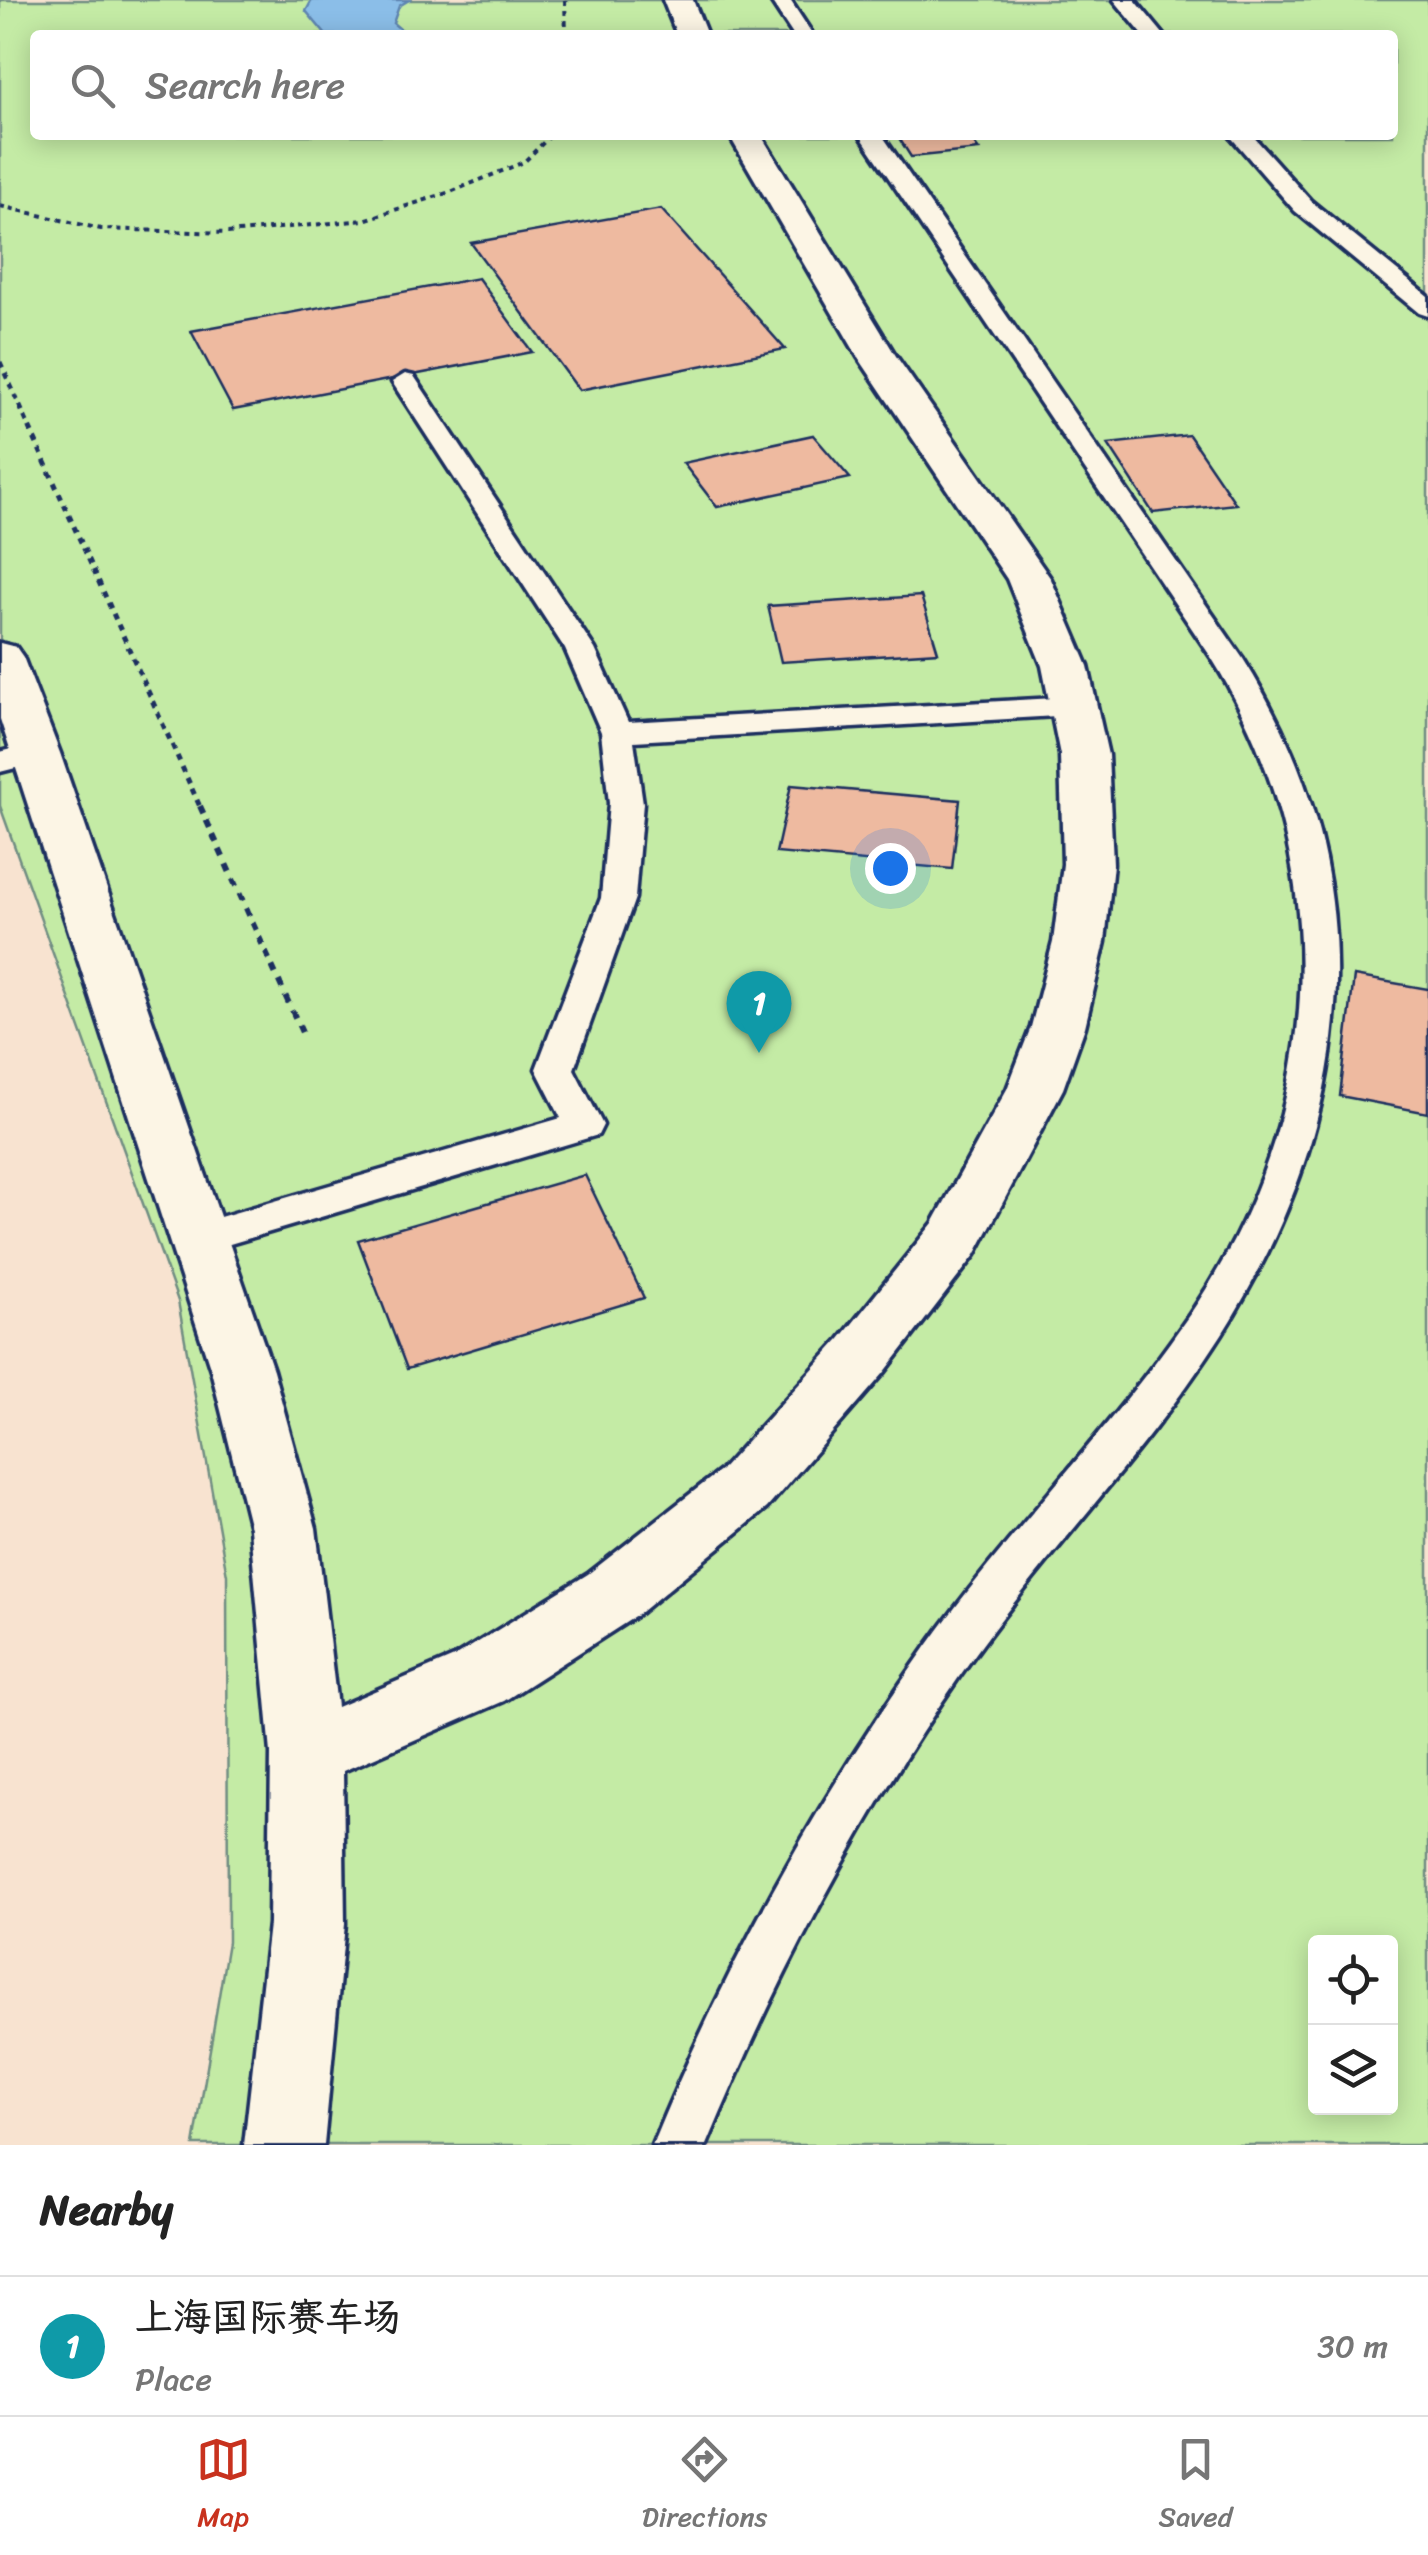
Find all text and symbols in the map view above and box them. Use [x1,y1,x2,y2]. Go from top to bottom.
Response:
search box [30,30,1398,140]
text: Search here [145,52,345,119]
icon: search [65,58,120,113]
your location [865,843,916,894]
pin: 1 [726,970,792,1053]
map controls [1308,1935,1398,2115]
button: locate [1308,1935,1398,2025]
button: layers [1308,2025,1398,2115]
text: Nearby [40,2173,173,2247]
text: 上海国际赛车场 [135,2284,401,2351]
text: 1 [66,2318,79,2375]
text: 30 m [1317,2318,1388,2375]
text: Place [135,2351,212,2408]
tab: Map [196,2432,251,2541]
tab: Directions [642,2432,767,2541]
tab: Saved [1159,2432,1232,2541]

